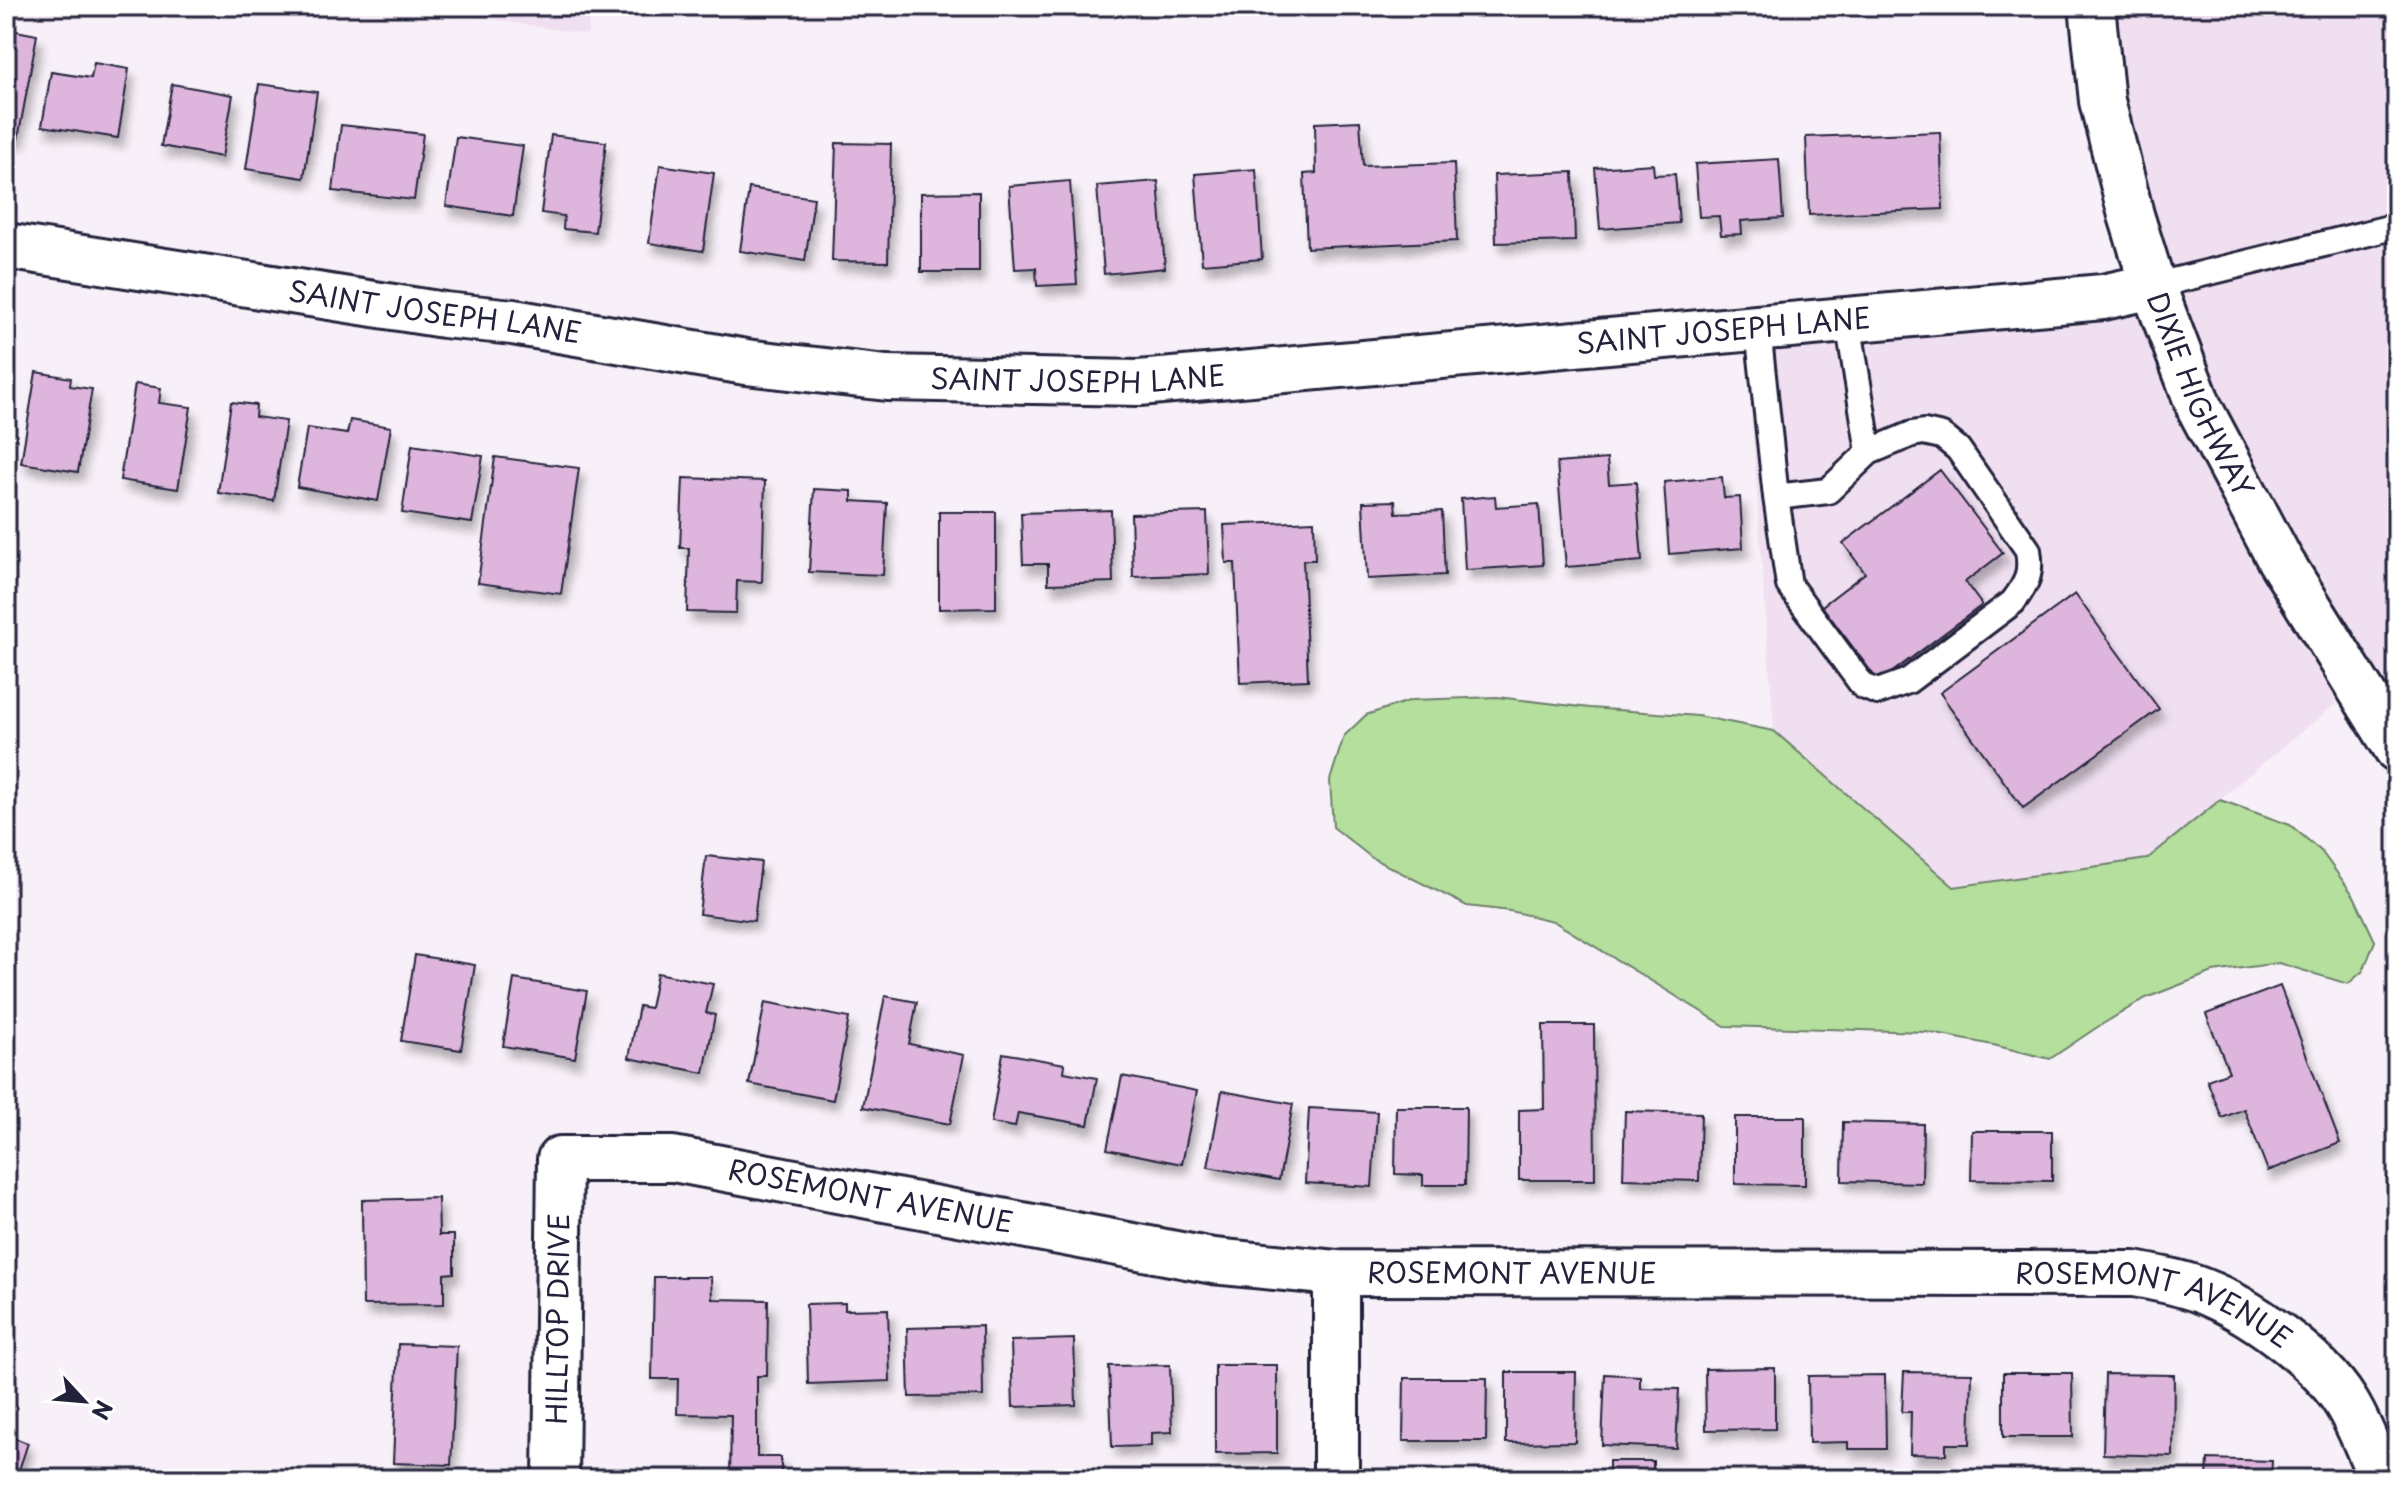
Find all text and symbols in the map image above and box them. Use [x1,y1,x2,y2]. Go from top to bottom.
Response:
street label: SAINT JOSEPH LANE [286,268,585,353]
street label: DIXIE HIGHWAY [2137,285,2266,504]
street label: SAINT JOSEPH LANE [1574,295,1873,364]
street label: SAINT JOSEPH LANE [930,352,1227,403]
street label: ROSEMONT AVENUE [725,1147,1017,1243]
street label: HILLTOP DRIVE [534,1213,579,1425]
street label: ROSEMONT AVENUE [1367,1250,1657,1293]
street label: ROSEMONT AVENUE [2015,1251,2302,1358]
north arrow [44,1361,124,1441]
text: N [85,1395,122,1425]

